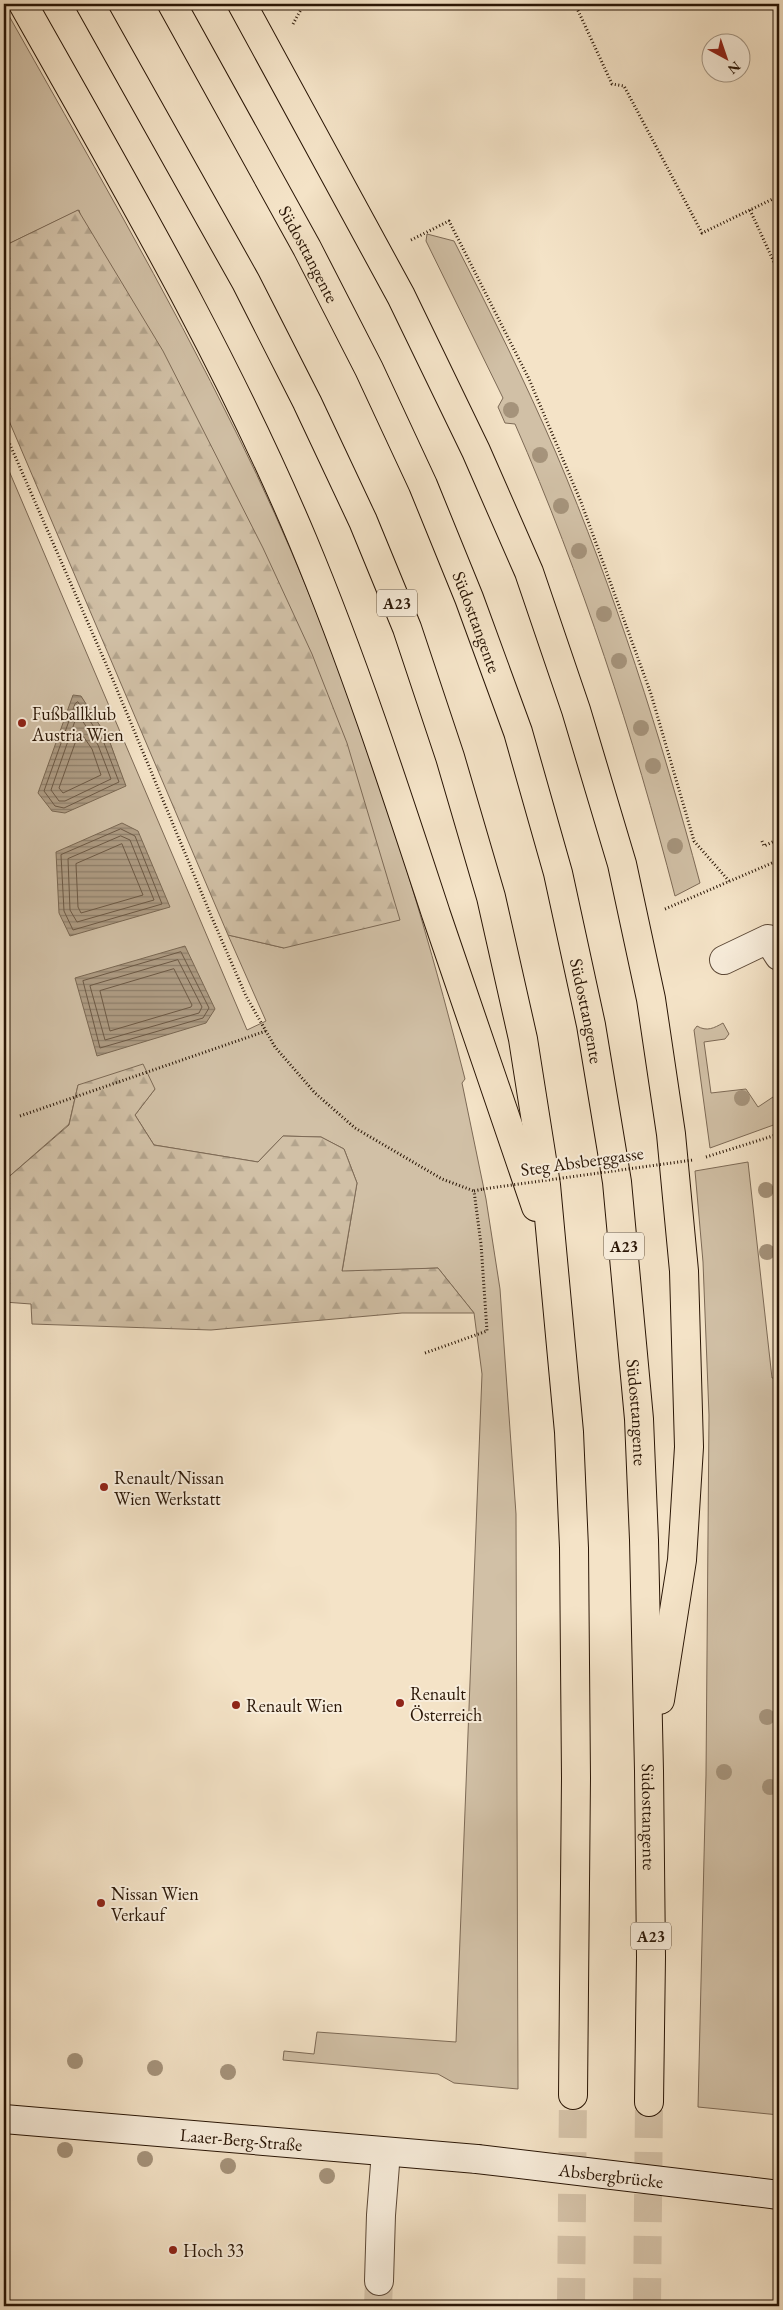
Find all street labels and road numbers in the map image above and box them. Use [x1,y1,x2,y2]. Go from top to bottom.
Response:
street label: Südosttangente [274,201,344,306]
street label: Südosttangente [448,568,507,676]
road number: A23 [377,590,417,616]
street label: Südosttangente [565,956,609,1065]
street label: Steg Absberggasse [519,1141,645,1181]
road number: A23 [604,1232,644,1260]
street label: Südosttangente [622,1358,652,1466]
street label: Südosttangente [637,1763,662,1871]
road number: A23 [631,1922,671,1950]
street label: Laaer-Berg-Straße [179,2122,303,2156]
street label: Absbergbrücke [556,2157,665,2193]

